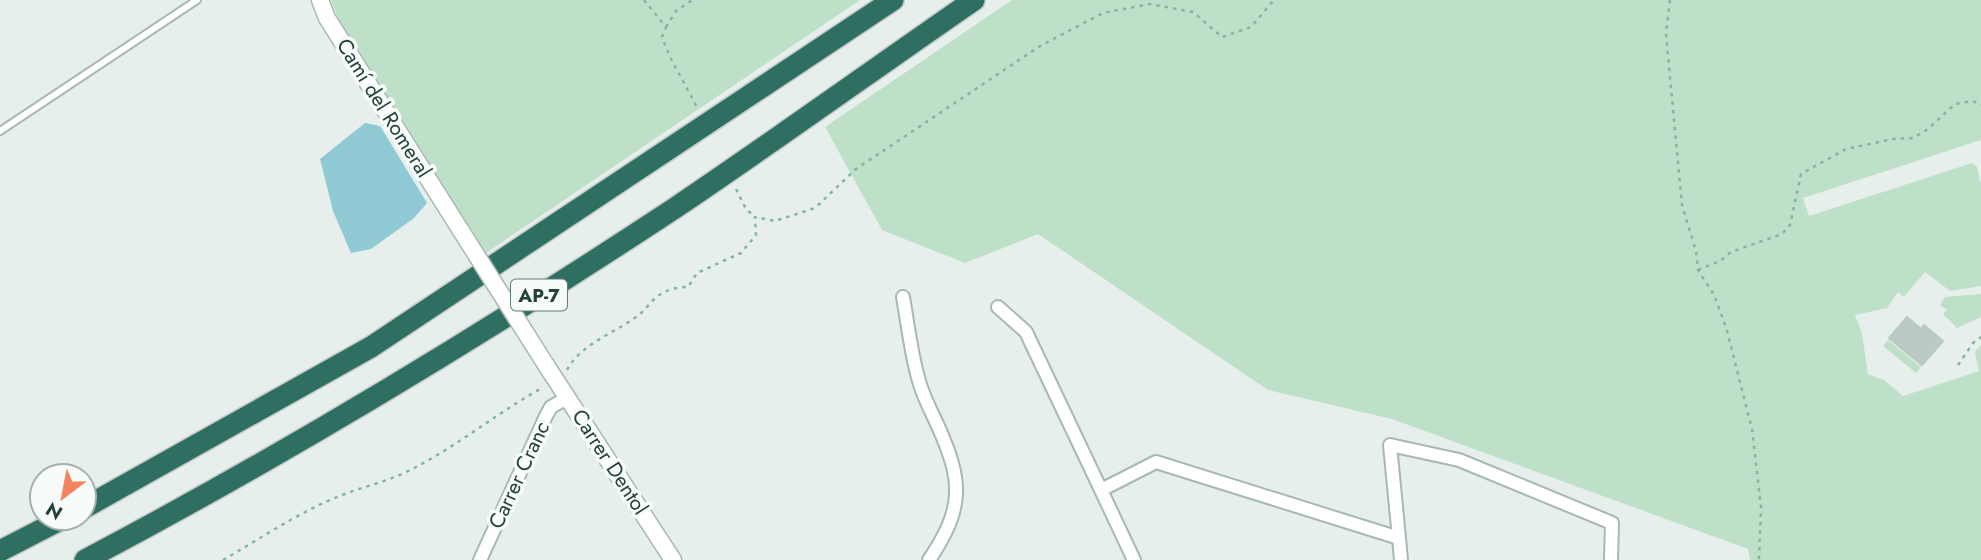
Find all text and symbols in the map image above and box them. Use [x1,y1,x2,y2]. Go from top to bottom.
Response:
street label: Camí del Romeral [329,33,439,183]
road number: AP-7 [511,280,567,310]
street label: Carrer Dentol [565,403,655,521]
street label: Carrer Cranc [481,416,557,534]
north arrow [28,462,98,532]
text: N [41,496,68,526]

